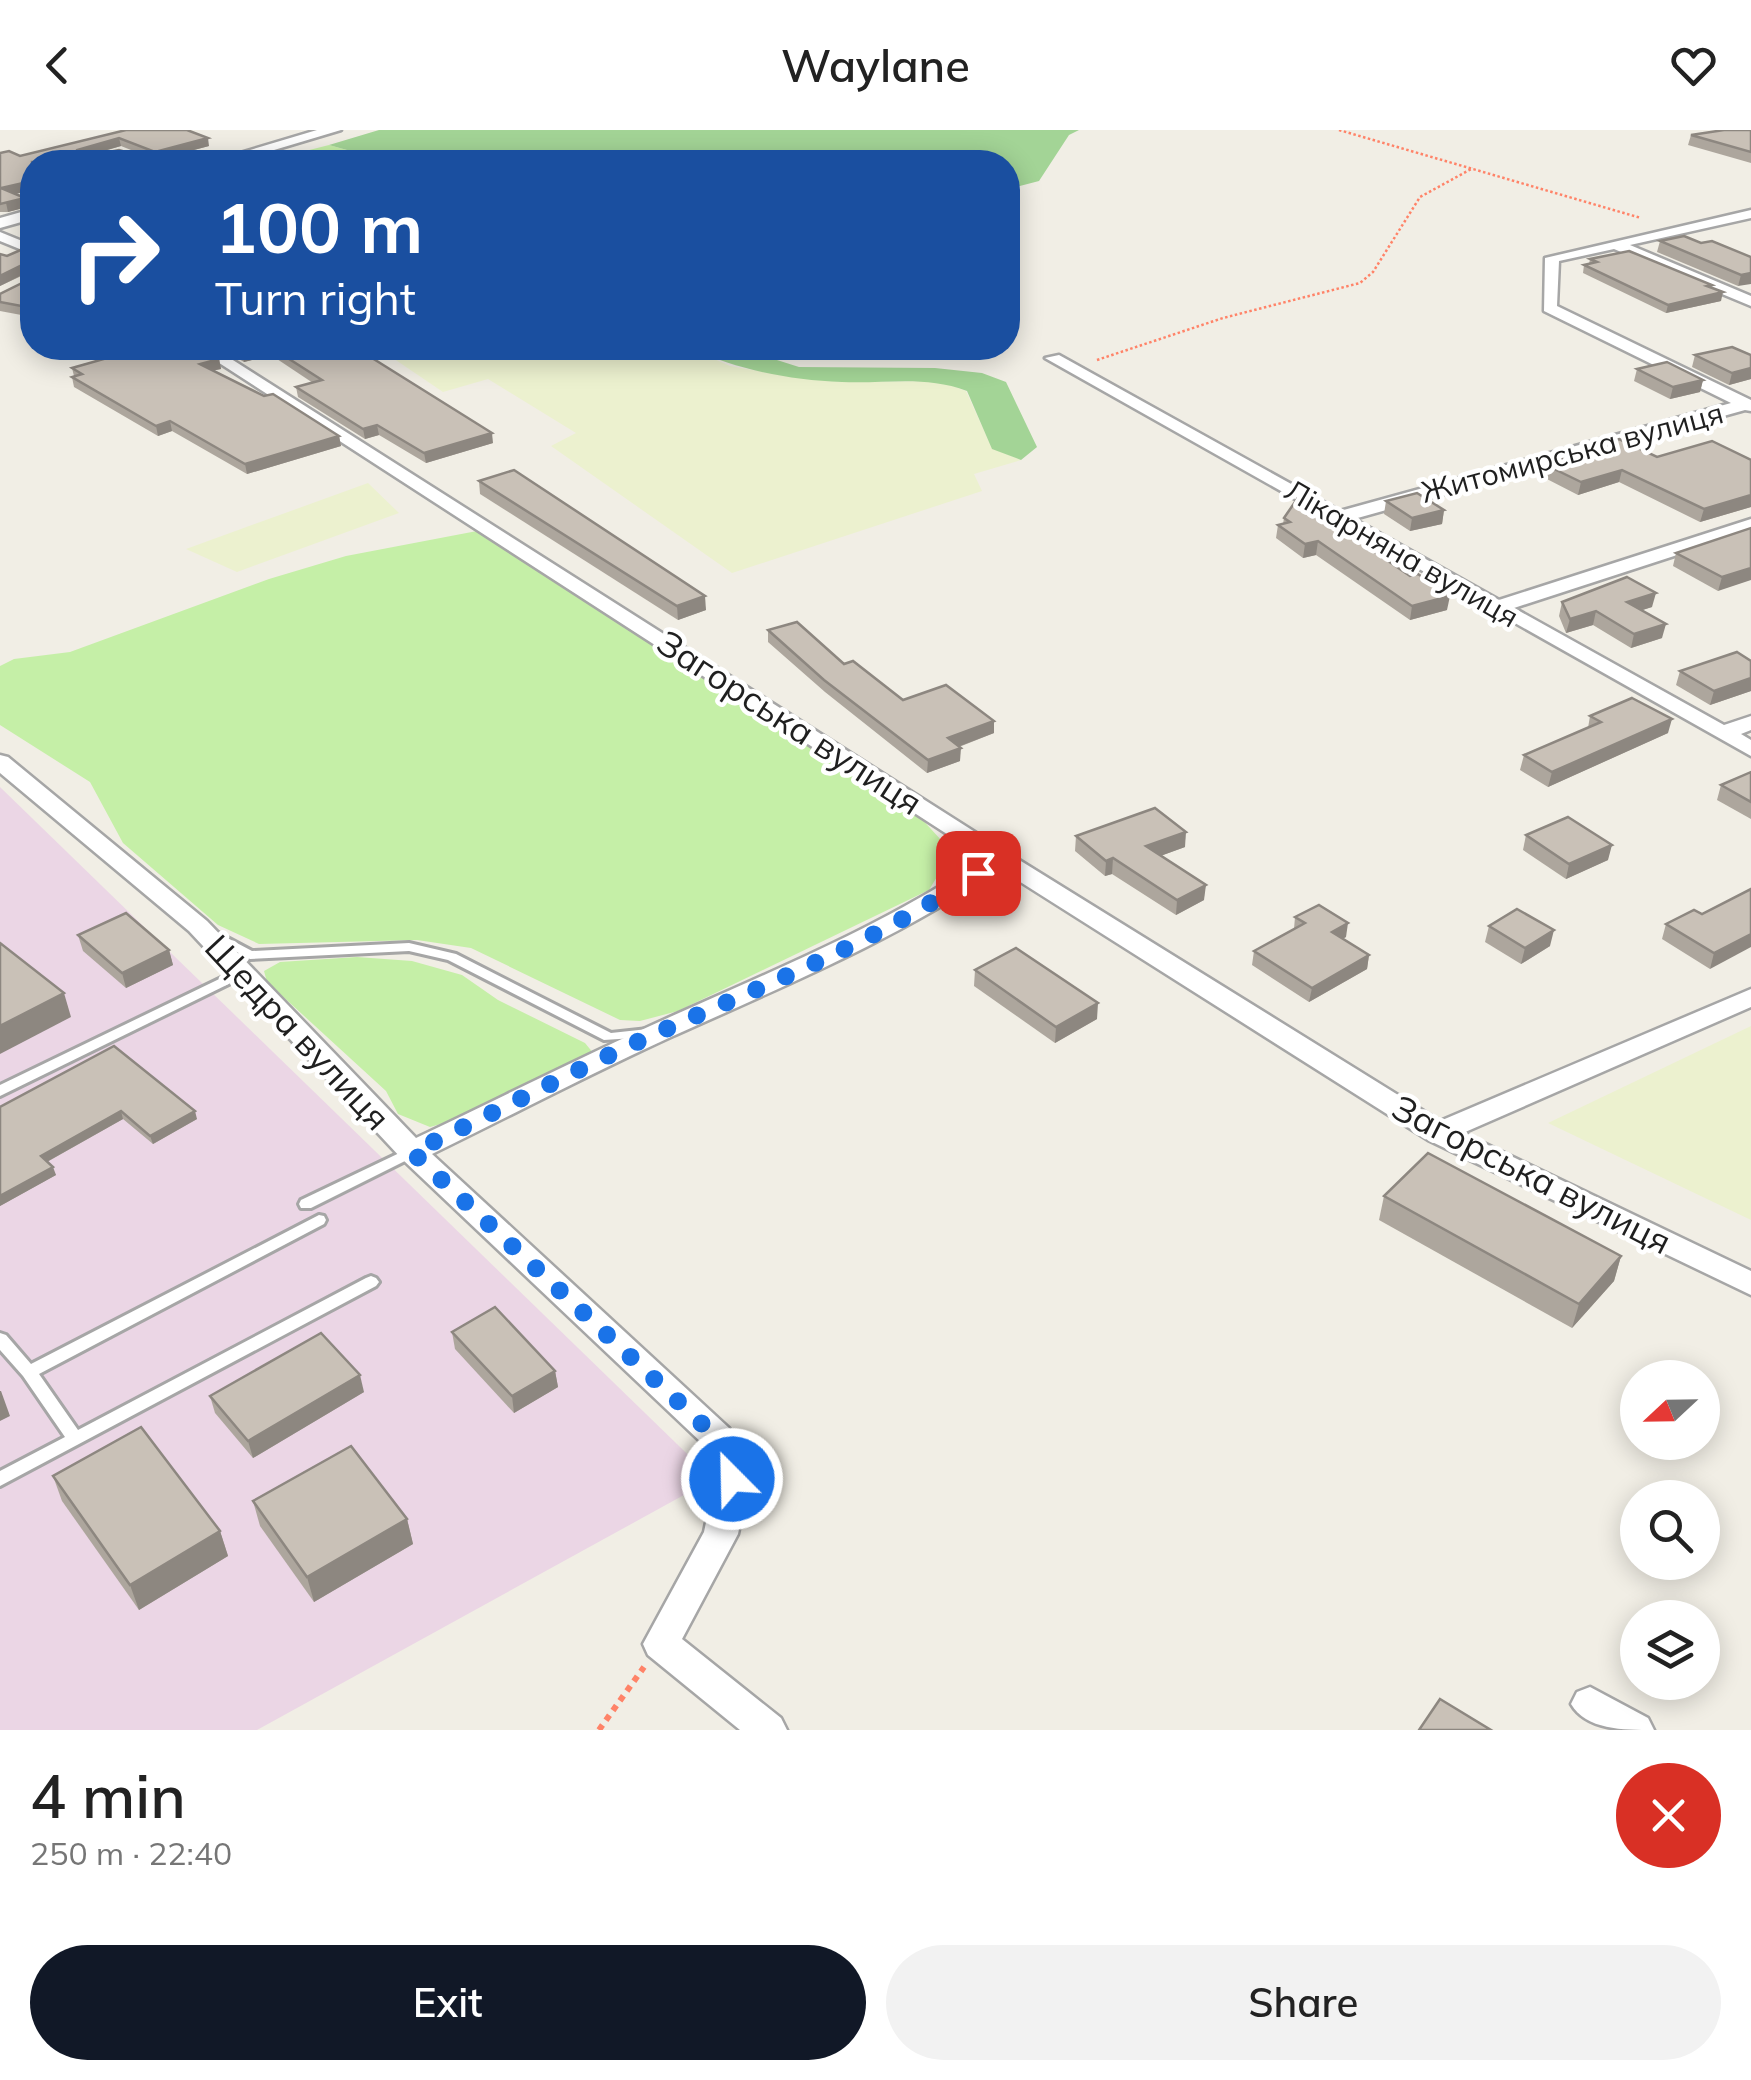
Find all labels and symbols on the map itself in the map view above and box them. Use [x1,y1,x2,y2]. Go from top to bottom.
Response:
street label: Житомирська вулиця [1417,393,1727,511]
street label: Лікарняна вулиця [1278,471,1526,635]
street label: Загорська вулиця [649,620,931,824]
pin [936,831,1021,916]
street label: Щедра вулиця [196,925,400,1139]
street label: Загорська вулиця [1385,1085,1679,1263]
north arrow [1620,1360,1720,1460]
position arrow [680,1427,784,1531]

